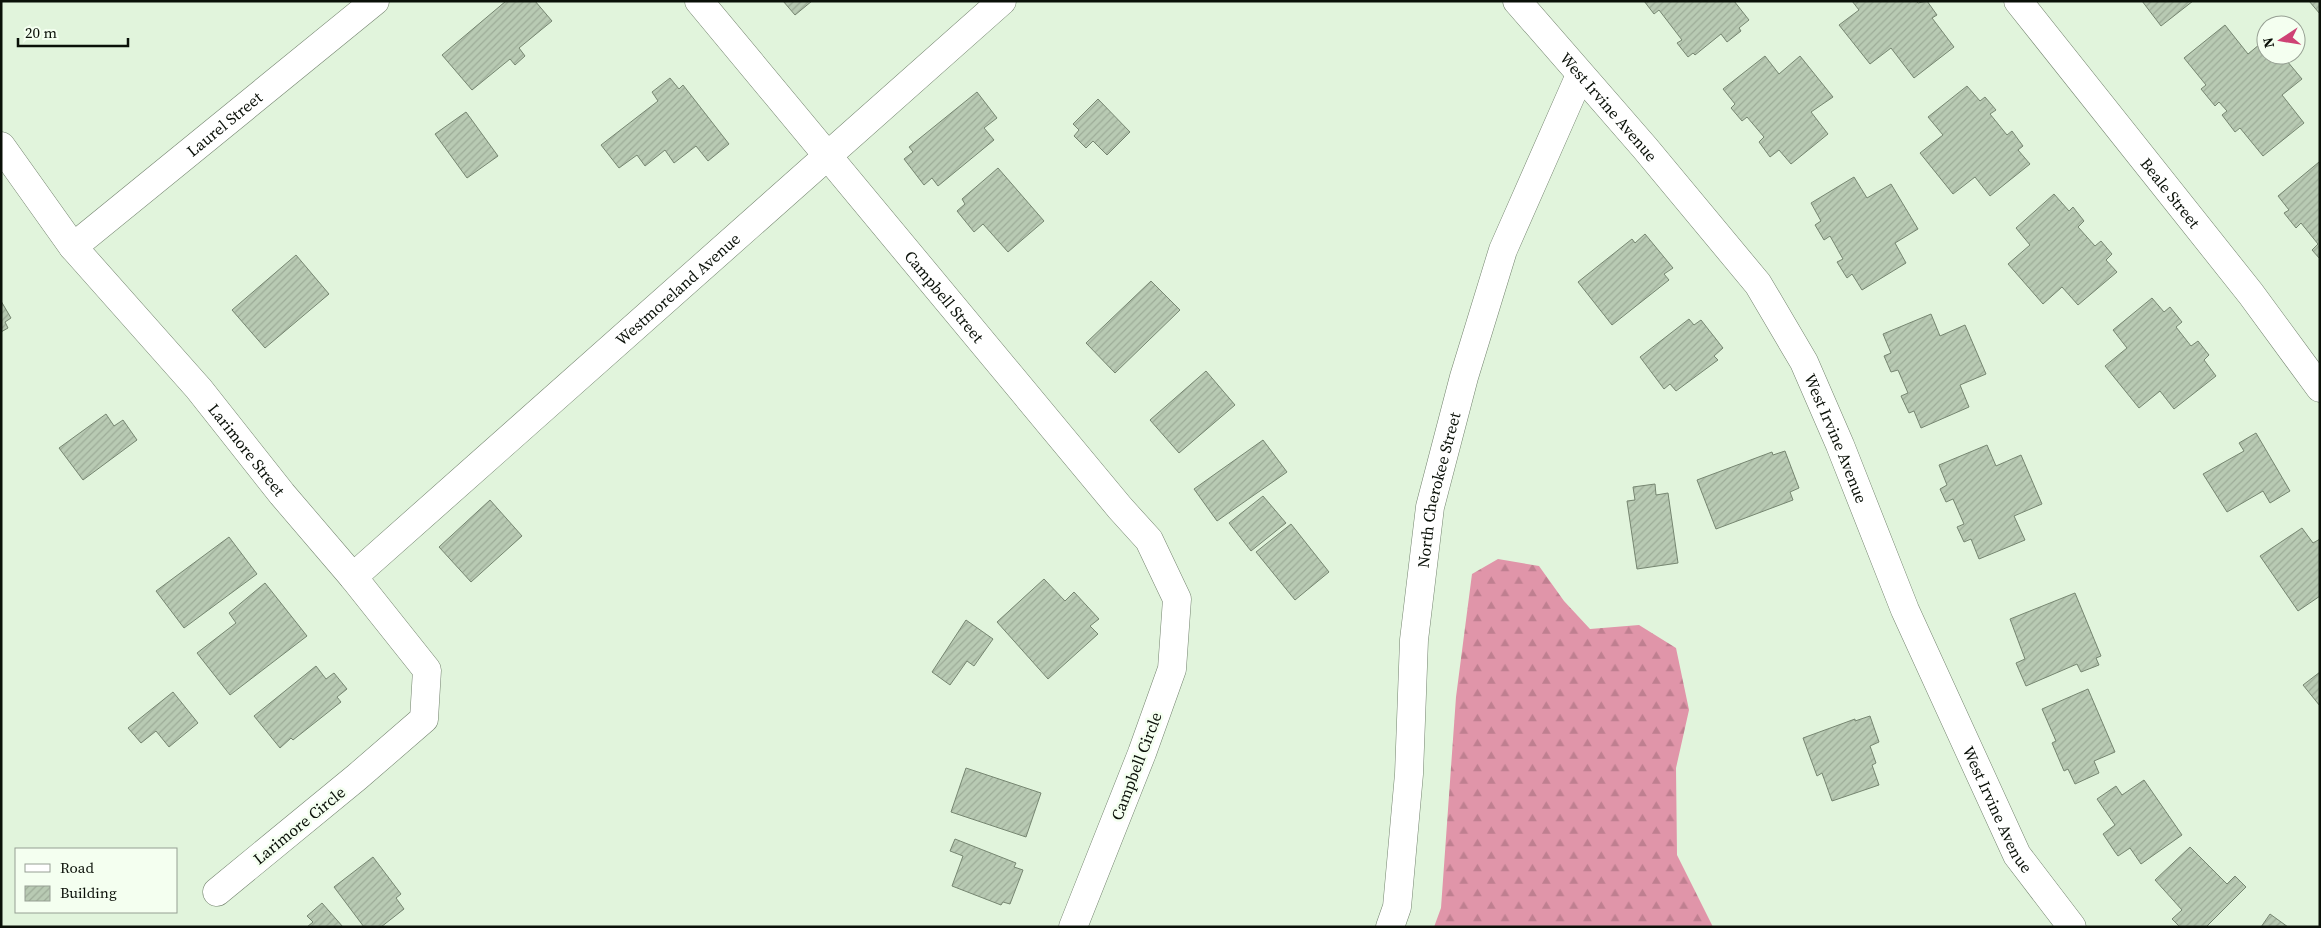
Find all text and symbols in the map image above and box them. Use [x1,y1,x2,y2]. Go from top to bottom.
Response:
scale bar [18,15,128,47]
north arrow [2256,15,2306,65]
text: 20 m [25,22,57,43]
text: N [2257,36,2279,50]
street label: West Irvine Avenue [1555,47,1663,166]
street label: Laurel Street [182,86,267,161]
street label: Beale Street [2136,153,2206,233]
street label: Westmoreland Avenue [610,228,745,350]
street label: Campbell Street [900,246,990,348]
street label: West Irvine Avenue [1799,370,1873,506]
street label: Larimore Street [203,399,291,501]
street label: North Cherokee Street [1412,409,1466,569]
street label: Campbell Circle [1105,709,1167,823]
street label: West Irvine Avenue [1958,743,2038,877]
street label: Larimore Circle [248,781,350,869]
legend [15,848,178,913]
text: Road [60,857,94,878]
text: Building [60,882,117,903]

